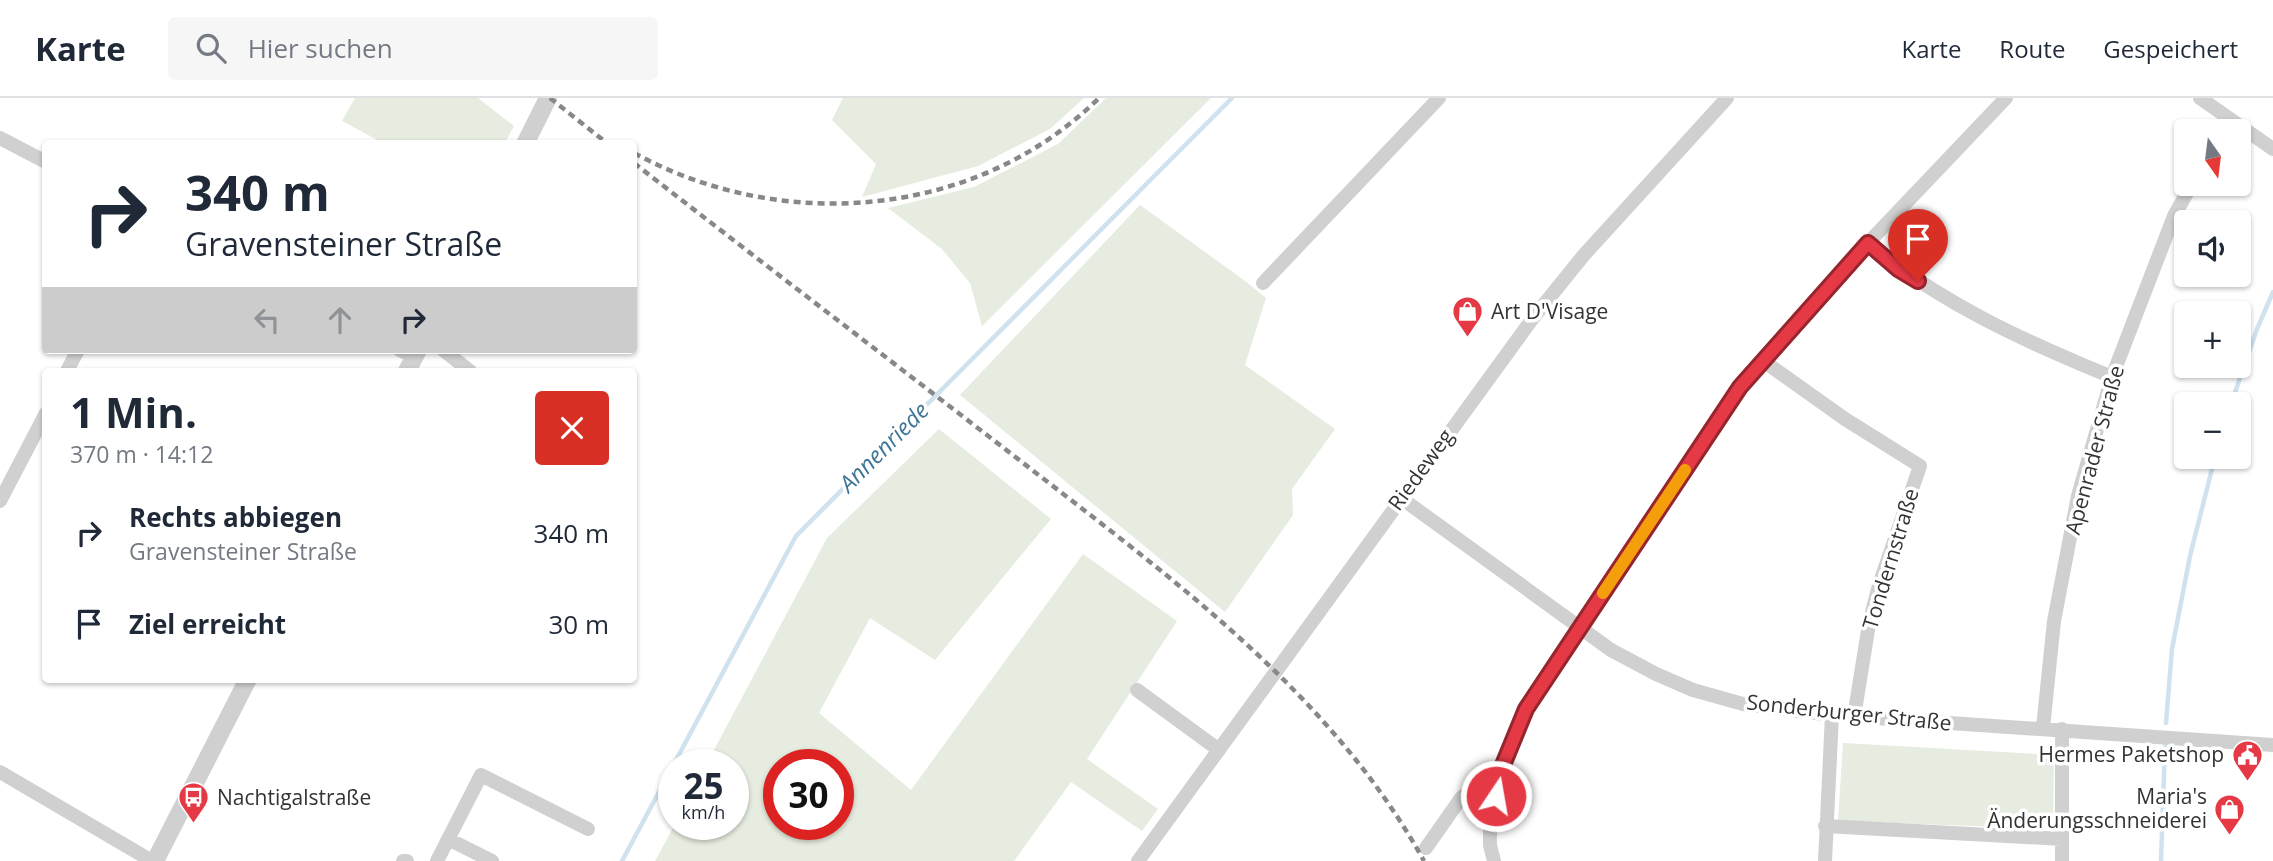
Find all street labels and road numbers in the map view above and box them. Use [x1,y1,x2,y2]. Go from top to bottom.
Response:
street label: Apenrader Straße [2058,362,2130,537]
street label: Riedeweg [1381,423,1459,516]
street label: Tondernstraße [1855,485,1925,633]
street label: Sonderburger Straße [1745,687,1953,737]

